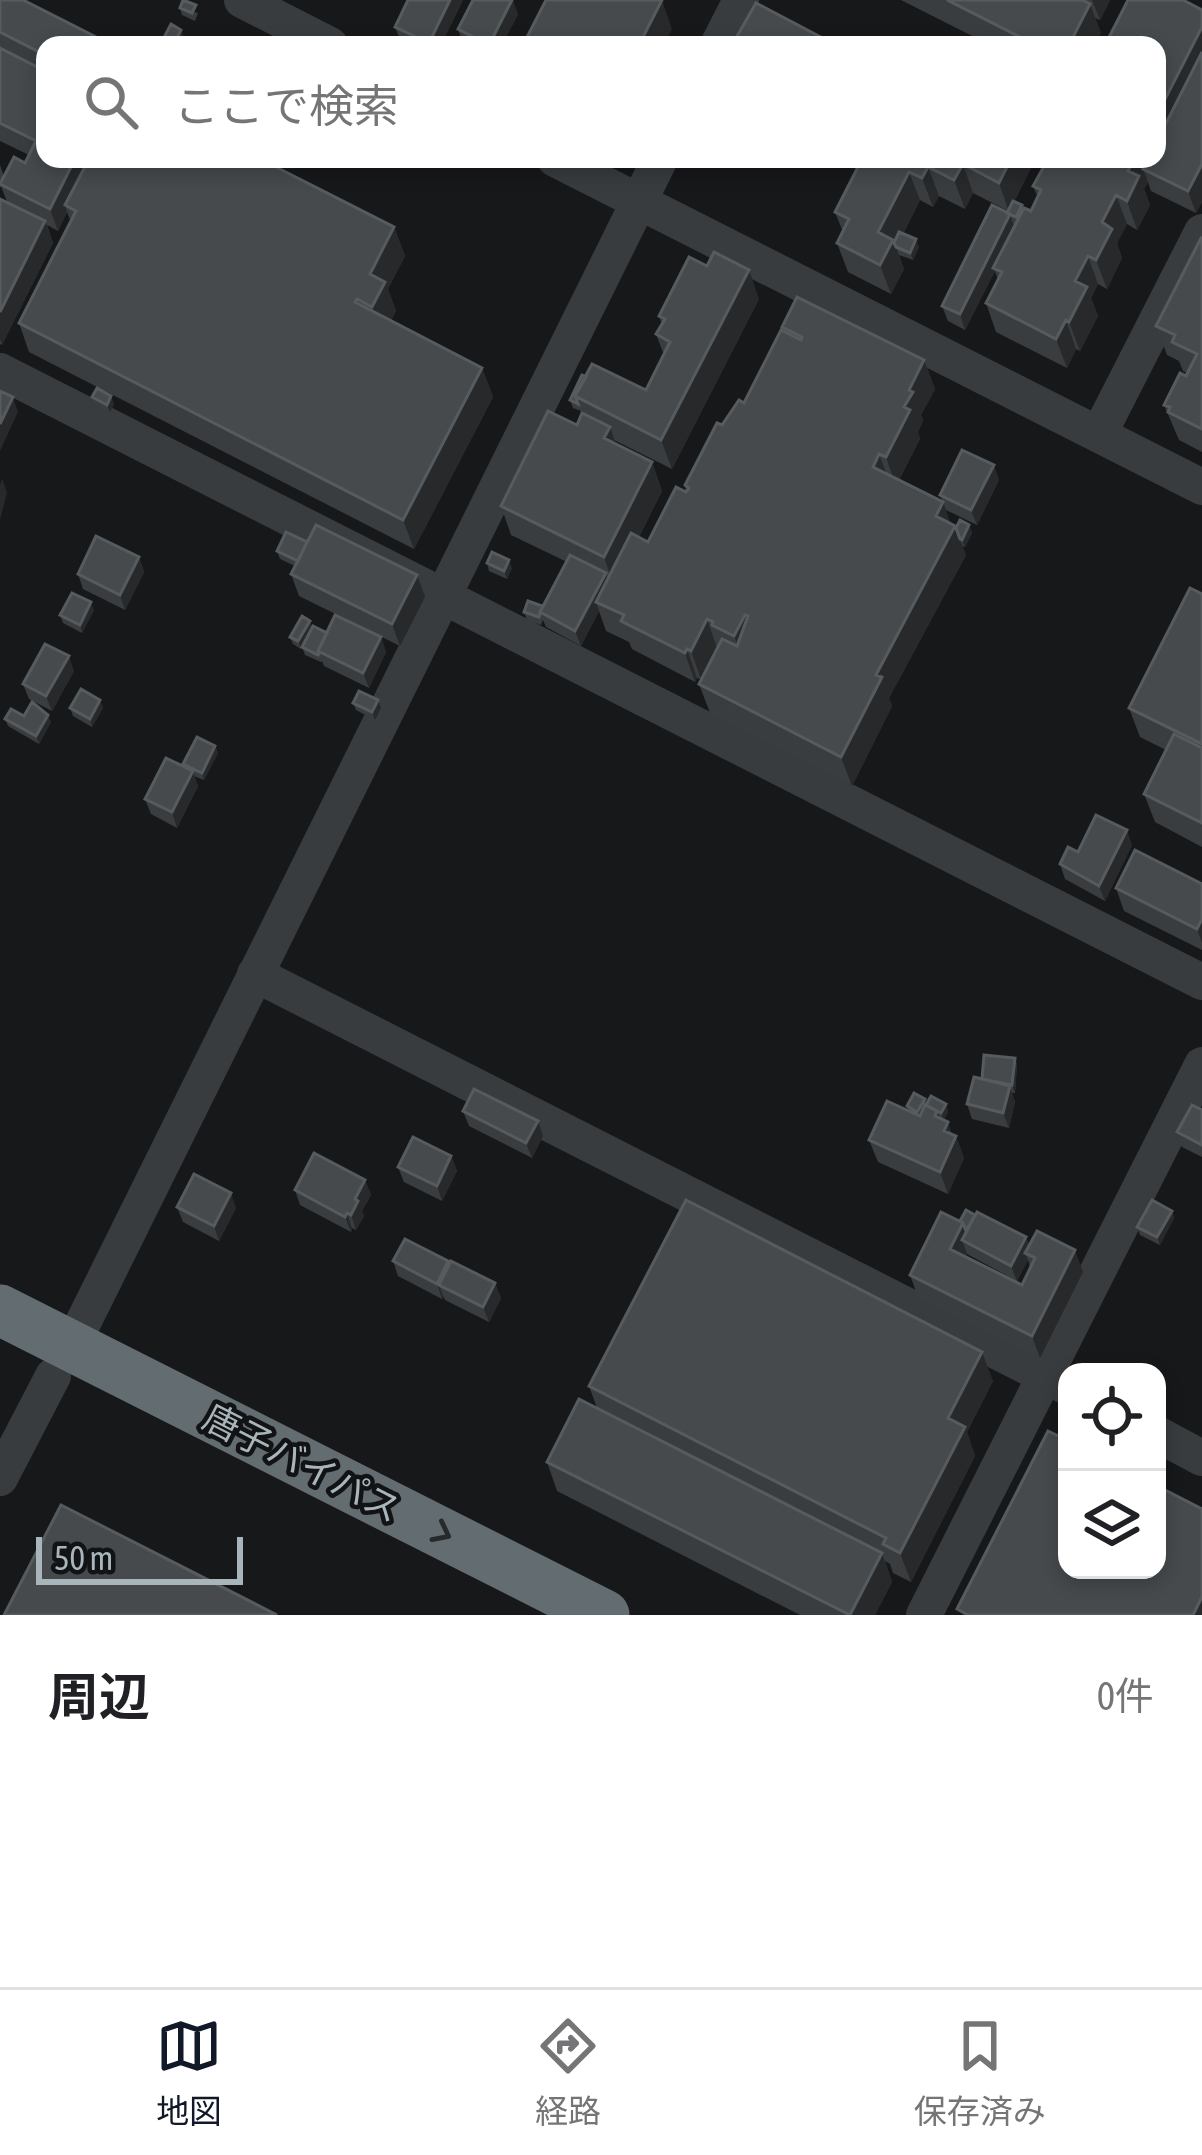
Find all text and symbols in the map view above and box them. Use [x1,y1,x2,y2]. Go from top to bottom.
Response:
search box [36,36,1166,168]
icon: search [78,69,144,135]
text: ここで検索 [174,80,399,132]
map controls [1058,1363,1166,1579]
button: locate [1058,1363,1166,1471]
street label: 唐子バイパス [197,1395,407,1531]
button: layers [1058,1471,1166,1579]
one-way arrow [430,1519,451,1543]
scale bar [36,1531,243,1584]
text: 50 m [54,1539,113,1577]
text: 周辺 [48,1667,150,1726]
text: 0件 [1097,1674,1154,1718]
tab: 地図 [156,2013,222,2133]
tab: 経路 [535,2013,601,2133]
tab: 保存済み [914,2013,1046,2133]

